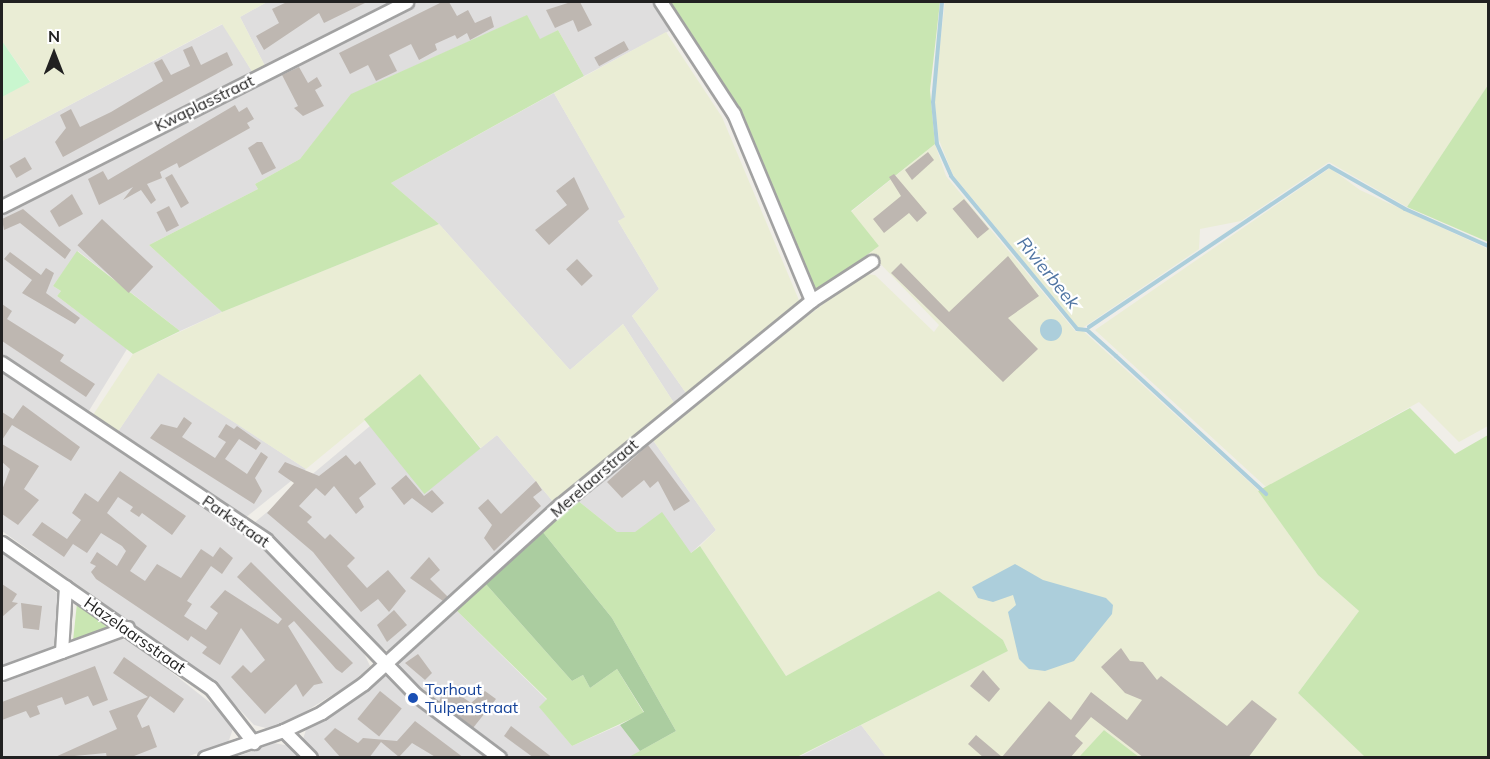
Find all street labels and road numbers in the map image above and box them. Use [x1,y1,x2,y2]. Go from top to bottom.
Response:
street label: Kwaplasstraat [151,71,257,135]
street label: Merelaarstraat [546,435,642,521]
street label: Parkstraat [199,491,273,551]
street label: Hazelaarsstraat [81,593,189,677]

